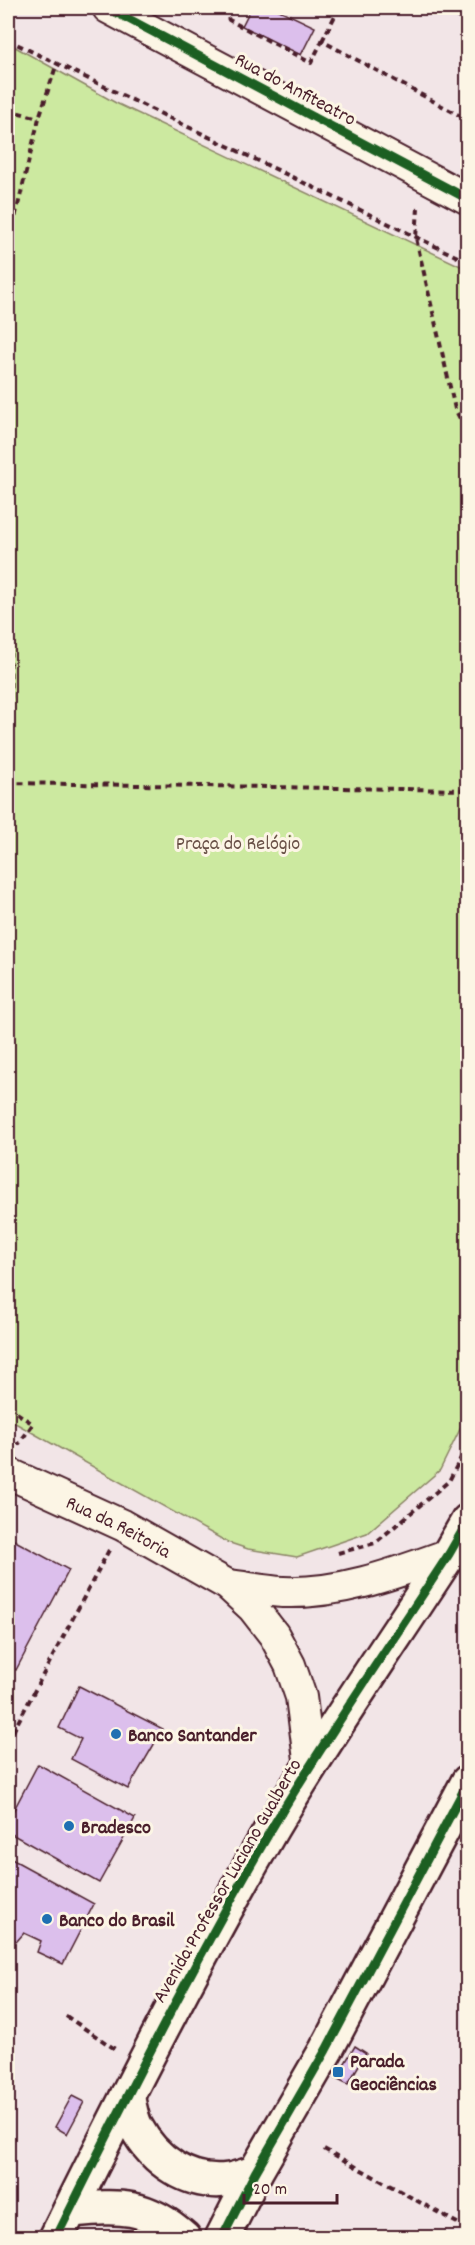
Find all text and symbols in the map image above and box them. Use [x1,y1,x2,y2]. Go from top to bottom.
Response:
street label: Rua do Anfiteatro [229,47,360,134]
park label: Praça do Relógio [176,831,300,859]
street label: Rua da Reitoria [61,1490,176,1567]
place label: Banco Santander [128,1723,257,1751]
marker: Banco Santander [109,1727,123,1741]
street label: Avenida Professor Luciano Gualberto [147,1754,310,2009]
place label: Bradesco [81,1815,151,1843]
marker: Bradesco [62,1819,76,1833]
place label: Banco do Brasil [59,1908,175,1936]
marker: Banco do Brasil [40,1912,54,1926]
place label: Parada Geociências [350,2049,437,2100]
marker: Parada Geociências [331,2065,345,2079]
scale bar [244,2167,337,2205]
text: 20 m [253,2178,287,2203]

